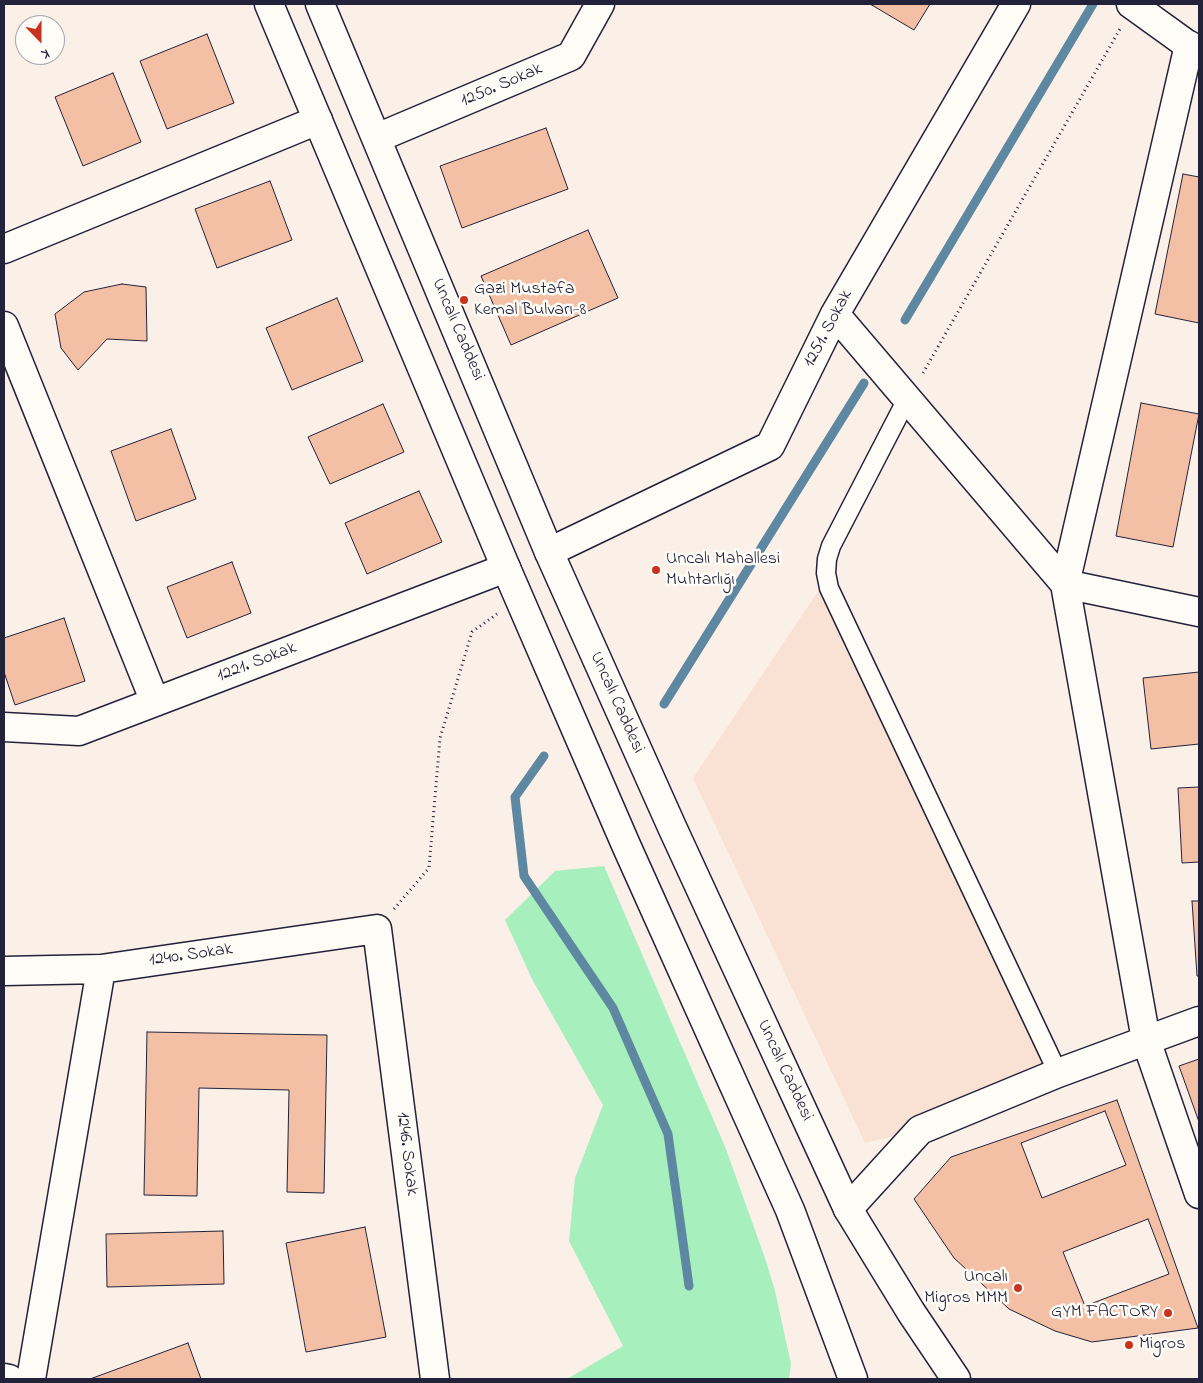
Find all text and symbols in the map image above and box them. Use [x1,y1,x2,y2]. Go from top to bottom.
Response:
north arrow [15,15,65,65]
text: K [38,42,53,64]
street label: 1250. Sokak [458,59,546,113]
street label: Uncalı Caddesi [426,276,488,384]
place label: Gazi Mustafa Kemal Bulvarı-8 [474,279,586,322]
street label: 1251. Sokak [800,287,858,371]
marker: Gazi Mustafa Kemal Bulvarı-8 [458,294,470,306]
place label: Uncalı Mahallesi Muhtarlığı [666,549,780,592]
marker: Uncalı Mahallesi Muhtarlığı [650,564,662,576]
street label: 1221. Sokak [214,638,300,688]
street label: Uncalı Caddesi [584,649,648,757]
street label: 1240. Sokak [148,939,234,973]
street label: Uncalı Caddesi [751,1017,817,1125]
street label: 1246. Sokak [390,1111,422,1197]
place label: Uncalı Migros MMM [924,1267,1008,1310]
marker: Uncalı Migros MMM [1012,1282,1024,1294]
place label: GYM FACTORY [1051,1302,1158,1324]
marker: GYM FACTORY [1162,1307,1174,1319]
place label: Migros [1139,1334,1185,1356]
marker: Migros [1123,1339,1135,1351]

